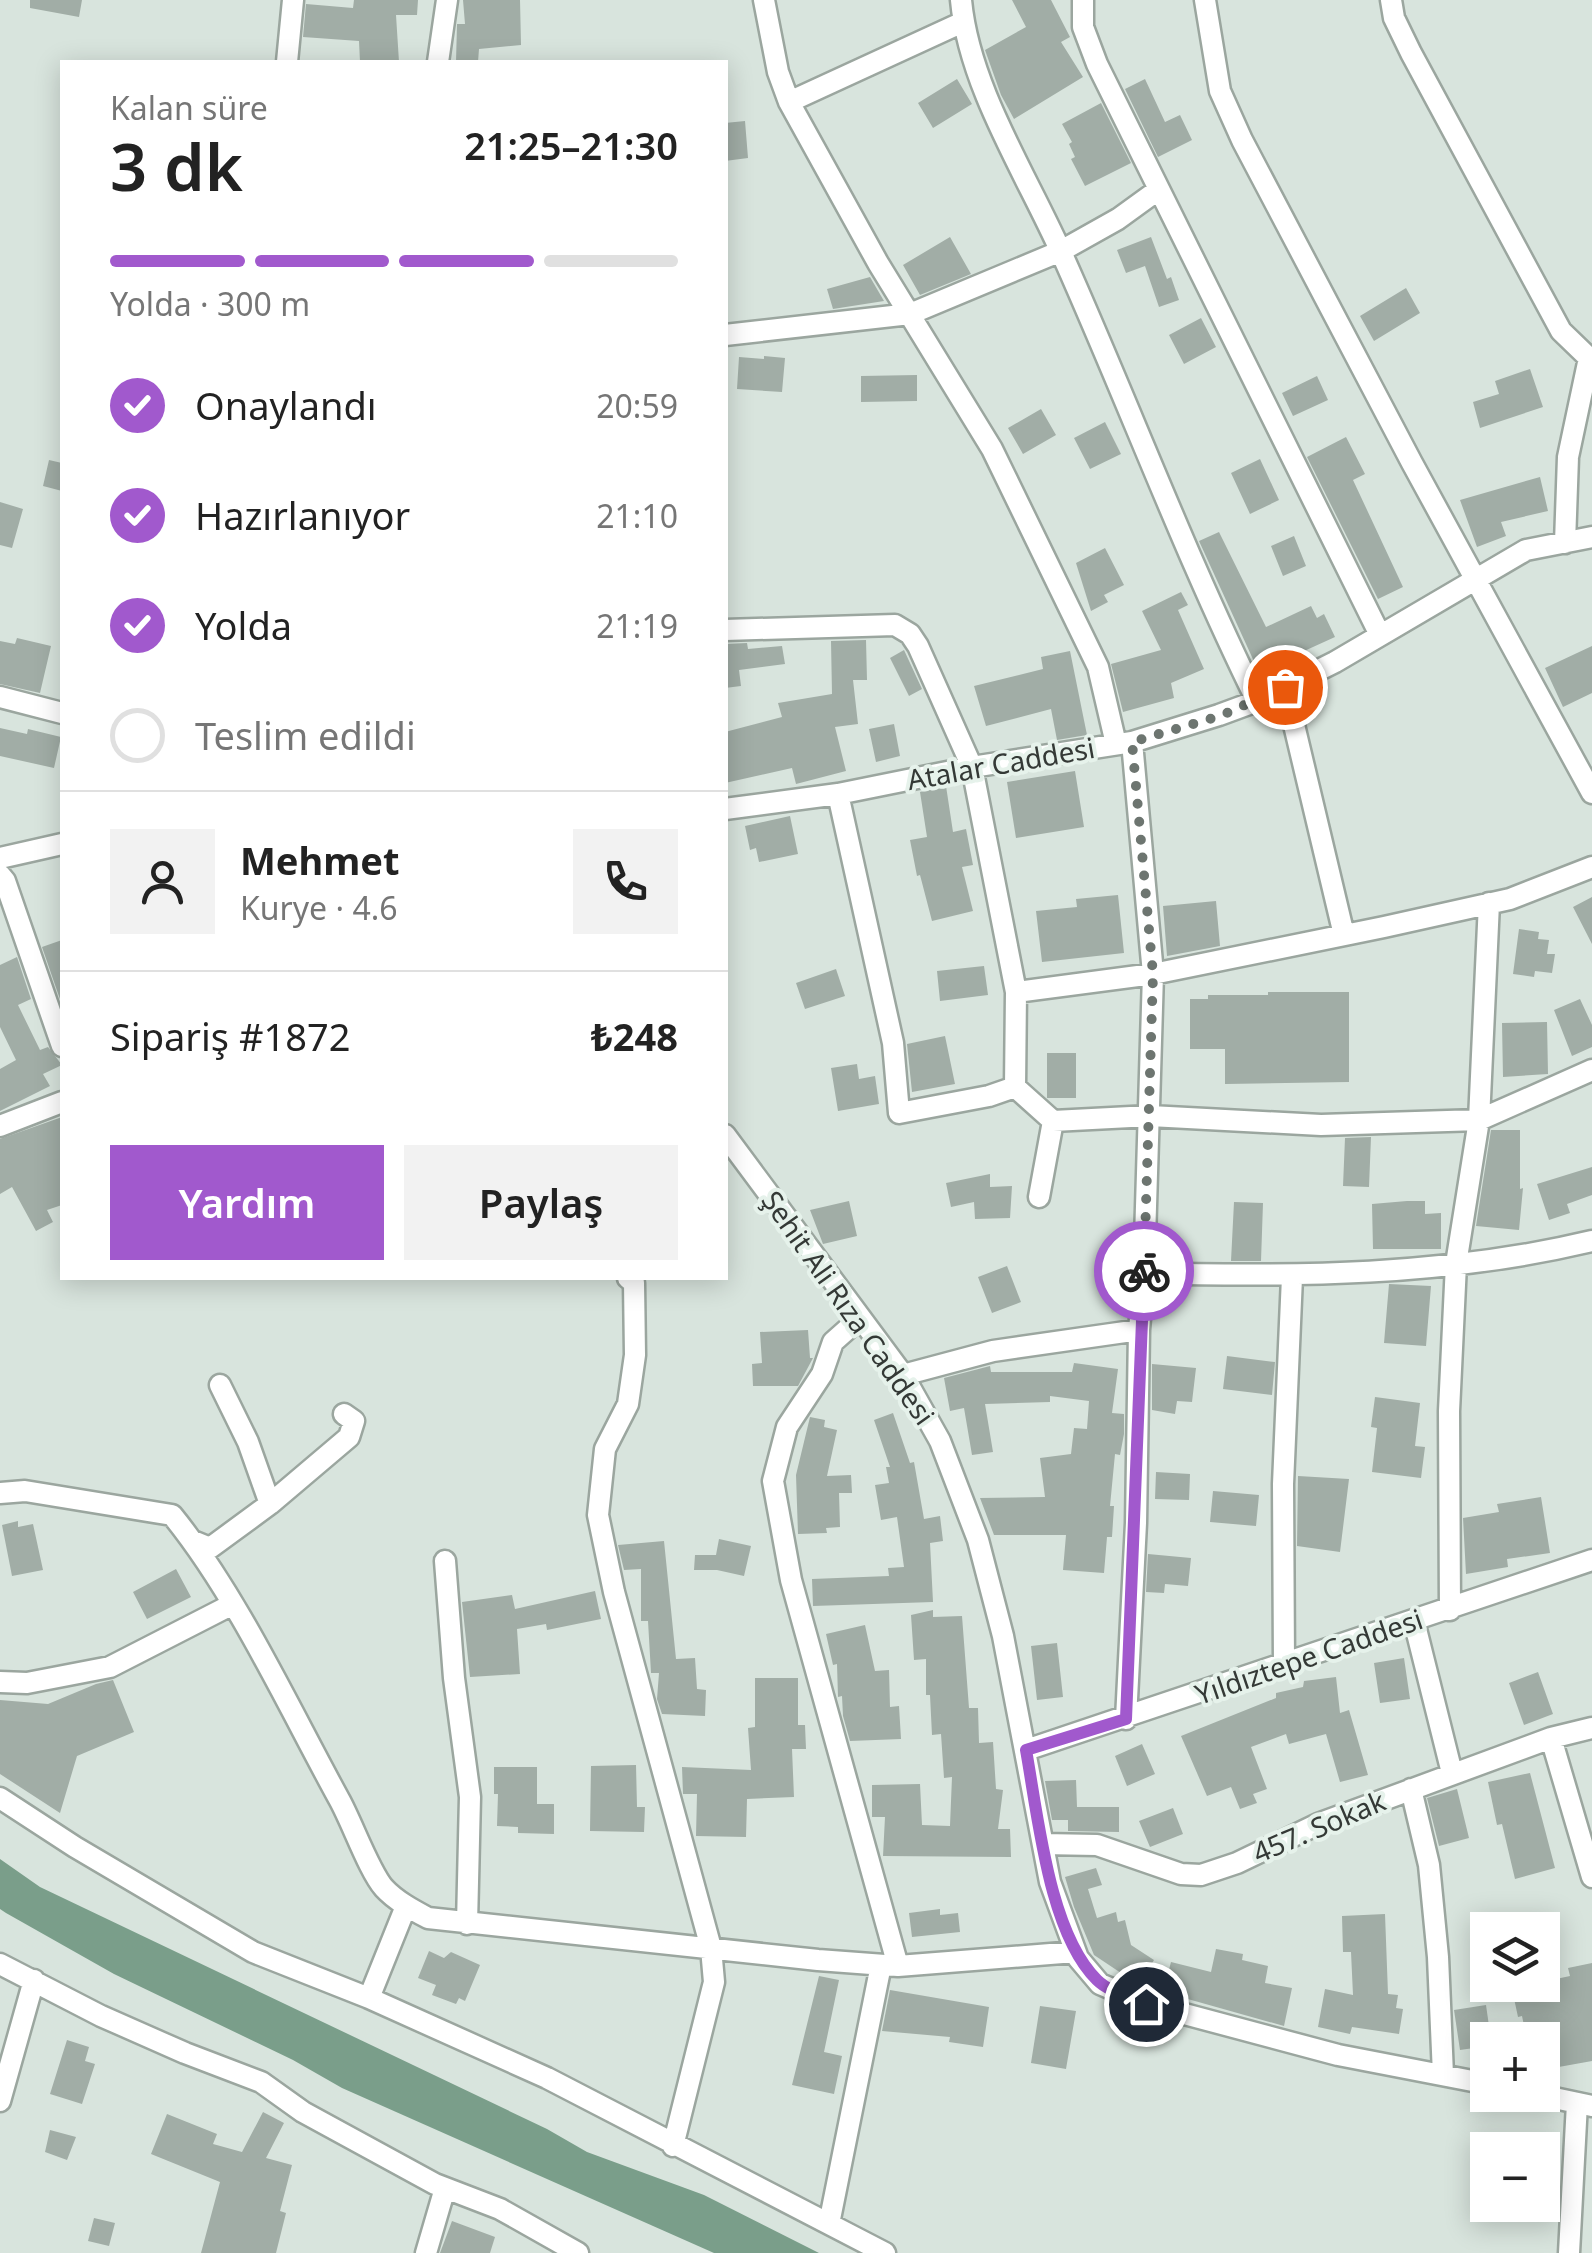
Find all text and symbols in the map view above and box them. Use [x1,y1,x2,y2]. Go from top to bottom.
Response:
text: Kalan süre [110,86,268,129]
text: 21:25–21:30 [464,119,678,171]
text: 3 dk [110,122,243,210]
text: Yolda · 300 m [110,282,310,325]
icon: check [110,378,165,433]
text: Onaylandı [195,379,377,431]
text: 20:59 [596,384,678,427]
icon: check [110,488,165,543]
text: Hazırlanıyor [195,489,410,541]
text: 21:10 [596,494,678,537]
icon: check [110,598,165,653]
text: Yolda [195,599,292,651]
text: 21:19 [596,604,678,647]
pin [1243,645,1328,730]
icon: bag [1258,660,1313,715]
text: Teslim edildi [195,709,416,761]
street label: Atalar Caddesi [904,728,1098,798]
button: person [110,829,215,934]
button: phone [573,829,678,934]
text: Mehmet [240,834,399,886]
text: Kurye · 4.6 [240,886,398,929]
text: Sipariş #1872 [110,1010,350,1062]
text: ₺248 [591,1010,678,1062]
button: Yardım [110,1145,384,1260]
button: Paylaş [404,1145,678,1260]
street label: Şehit Ali Rıza Caddesi [754,1183,944,1432]
courier [1094,1221,1194,1321]
icon: bike [1117,1244,1172,1299]
street label: Yıldıztepe Caddesi [1190,1599,1428,1713]
street label: 457. Sokak [1246,1781,1391,1871]
map controls [1470,1912,1560,2222]
button: layers [1470,1912,1560,2002]
pin [1104,1962,1189,2047]
icon: home [1119,1977,1174,2032]
button: + [1470,2022,1560,2112]
button: − [1470,2132,1560,2222]

